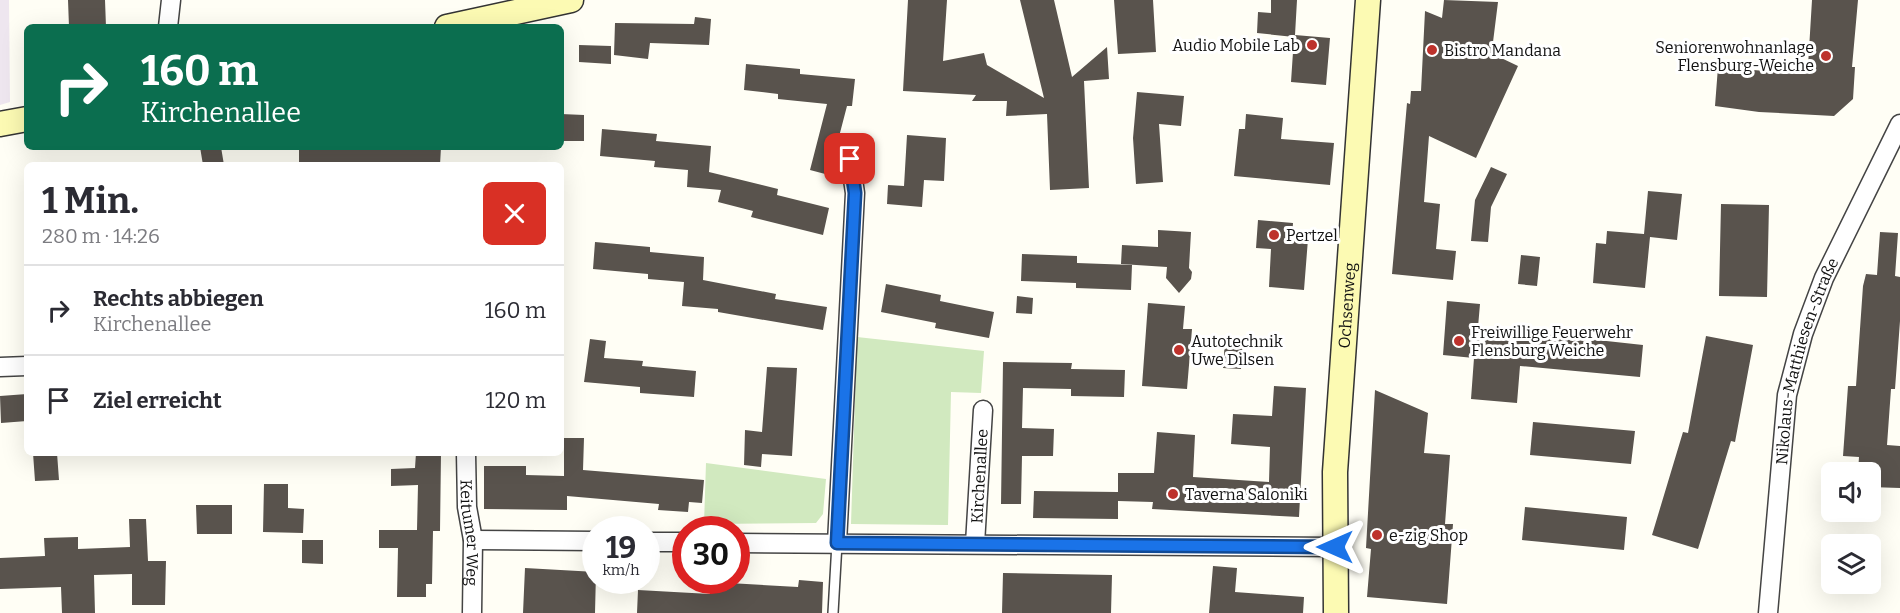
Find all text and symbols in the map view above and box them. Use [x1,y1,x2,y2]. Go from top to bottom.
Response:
place label: Audio Mobile Lab [1172,36,1300,55]
marker: Audio Mobile Lab [1305,38,1319,52]
place label: Seniorenwohnanlage Flensburg-Weiche [1655,38,1814,75]
place label: Bistro Mandana [1444,41,1561,60]
marker: Bistro Mandana [1425,43,1439,57]
text: 160 m [141,46,258,96]
icon: right [42,48,120,126]
marker: Seniorenwohnanlage Flensburg-Weiche [1819,49,1833,63]
text: Kirchenallee [141,97,301,129]
pin [824,133,875,184]
icon: arrive [833,142,866,175]
text: 1 Min. [42,179,139,223]
button: close [483,182,546,245]
text: 280 m · 14:26 [42,224,160,248]
place label: Pertzel [1286,226,1338,245]
marker: Pertzel [1267,228,1281,242]
street label: Nikolaus-Matthiesen-Straße [1772,255,1842,466]
street label: Ochsenweg [1335,262,1360,349]
text: Rechts abbiegen [93,285,264,312]
icon: right [42,294,75,327]
text: 160 m [485,297,546,324]
text: Kirchenallee [93,312,211,336]
place label: Freiwillige Feuerwehr Flensburg Weiche [1471,323,1633,360]
place label: Autotechnik Uwe Dilsen [1191,332,1283,369]
marker: Freiwillige Feuerwehr Flensburg Weiche [1452,334,1466,348]
marker: Autotechnik Uwe Dilsen [1172,343,1186,357]
icon: arrive [42,384,75,417]
text: Ziel erreicht [93,387,222,414]
text: 120 m [486,387,546,414]
street label: Kirchenallee [967,428,992,524]
map controls [1821,462,1881,594]
button: sound [1821,462,1881,522]
street label: Keitumer Weg [456,479,482,586]
place label: Taverna Saloniki [1185,485,1308,504]
marker: Taverna Saloniki [1166,487,1180,501]
position arrow [1303,515,1367,579]
speed limit sign: 30 [672,516,750,594]
place label: e-zig Shop [1389,526,1468,545]
marker: e-zig Shop [1370,528,1384,542]
text: 19 [606,530,636,566]
button: layers [1821,534,1881,594]
text: km/h [602,561,640,579]

